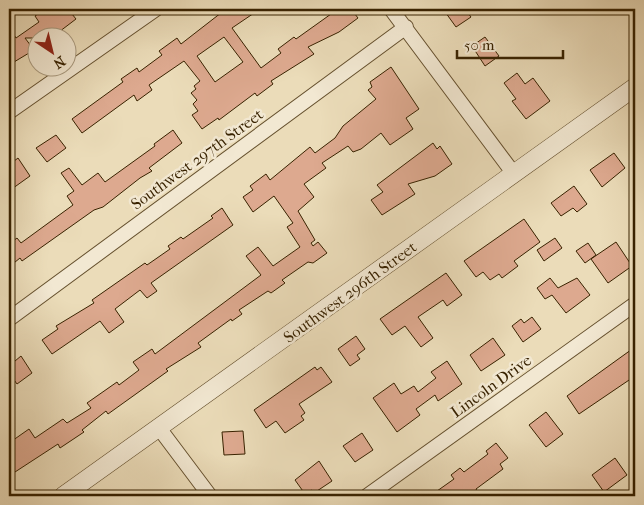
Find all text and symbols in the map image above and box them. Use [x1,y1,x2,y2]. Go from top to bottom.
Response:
north arrow [28,28,78,78]
scale bar [457,28,563,60]
text: 50 m [464,36,495,54]
text: N [50,52,68,72]
street label: Southwest 297th Street [127,104,267,213]
street label: Southwest 296th Street [280,237,420,347]
street label: Lincoln Drive [447,350,535,422]

